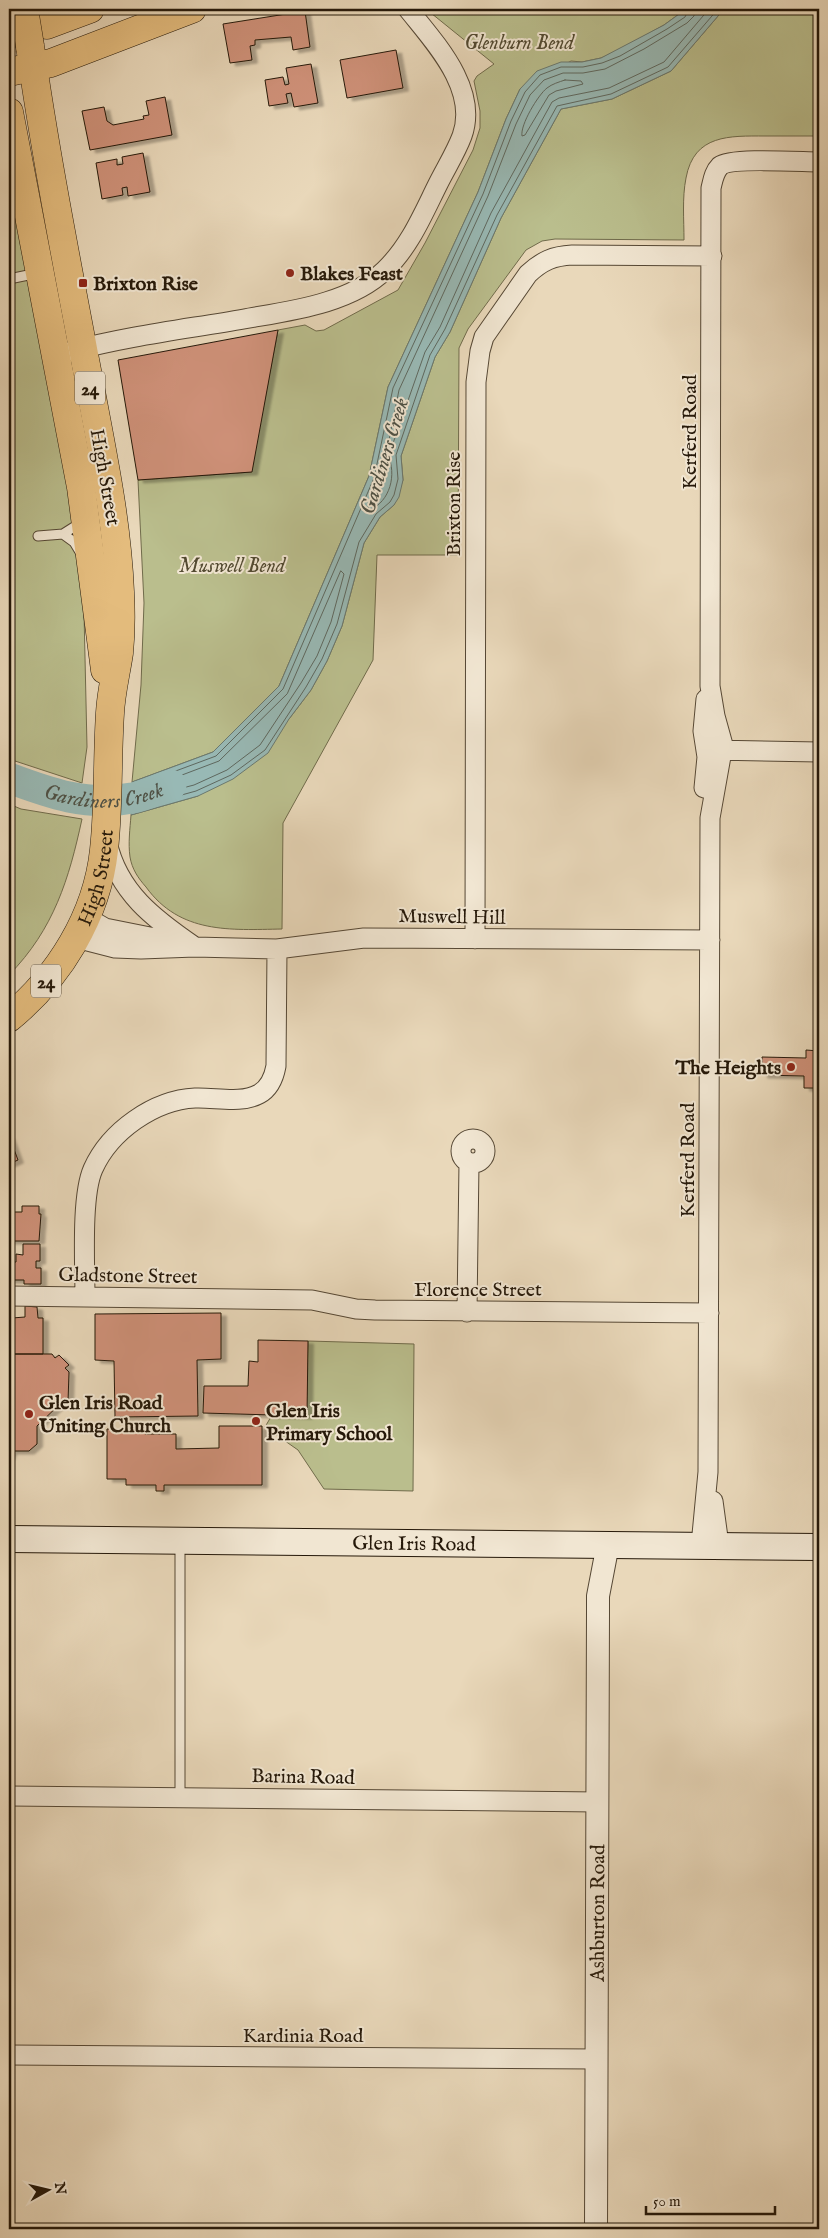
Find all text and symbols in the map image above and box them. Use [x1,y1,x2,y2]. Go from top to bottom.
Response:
park label: Glenburn Bend [464,31,575,56]
place label: Blakes Feast [300,262,403,287]
marker: Blakes Feast [284,267,296,279]
place label: Brixton Rise [93,272,199,297]
marker: Brixton Rise [77,277,89,289]
road number: 24 [75,372,105,404]
street label: Kerferd Road [678,374,703,489]
water label: Gardiners Creek [355,394,416,518]
street label: High Street [84,427,125,528]
street label: Brixton Rise [442,452,467,556]
park label: Muswell Bend [179,554,287,579]
water label: Gardiners Creek [40,777,168,816]
street label: High Street [73,829,120,930]
street label: Muswell Hill [398,904,506,931]
road number: 24 [31,964,61,998]
place label: The Heights [674,1056,781,1081]
marker: The Heights [785,1061,797,1073]
street label: Kerferd Road [676,1102,701,1217]
street label: Gladstone Street [58,1263,198,1290]
street label: Florence Street [414,1278,542,1303]
place label: Glen Iris Road Uniting Church [38,1391,172,1439]
place label: Glen Iris Primary School [266,1399,393,1447]
marker: Glen Iris Road Uniting Church [23,1408,35,1420]
marker: Glen Iris Primary School [250,1415,262,1427]
street label: Glen Iris Road [352,1531,476,1558]
street label: Barina Road [251,1764,355,1791]
street label: Ashburton Road [586,1844,611,1983]
street label: Kardinia Road [243,2024,364,2049]
north arrow [22,2166,72,2216]
text: N [50,2180,70,2196]
scale bar [646,2183,774,2215]
text: 50 m [653,2192,681,2211]

